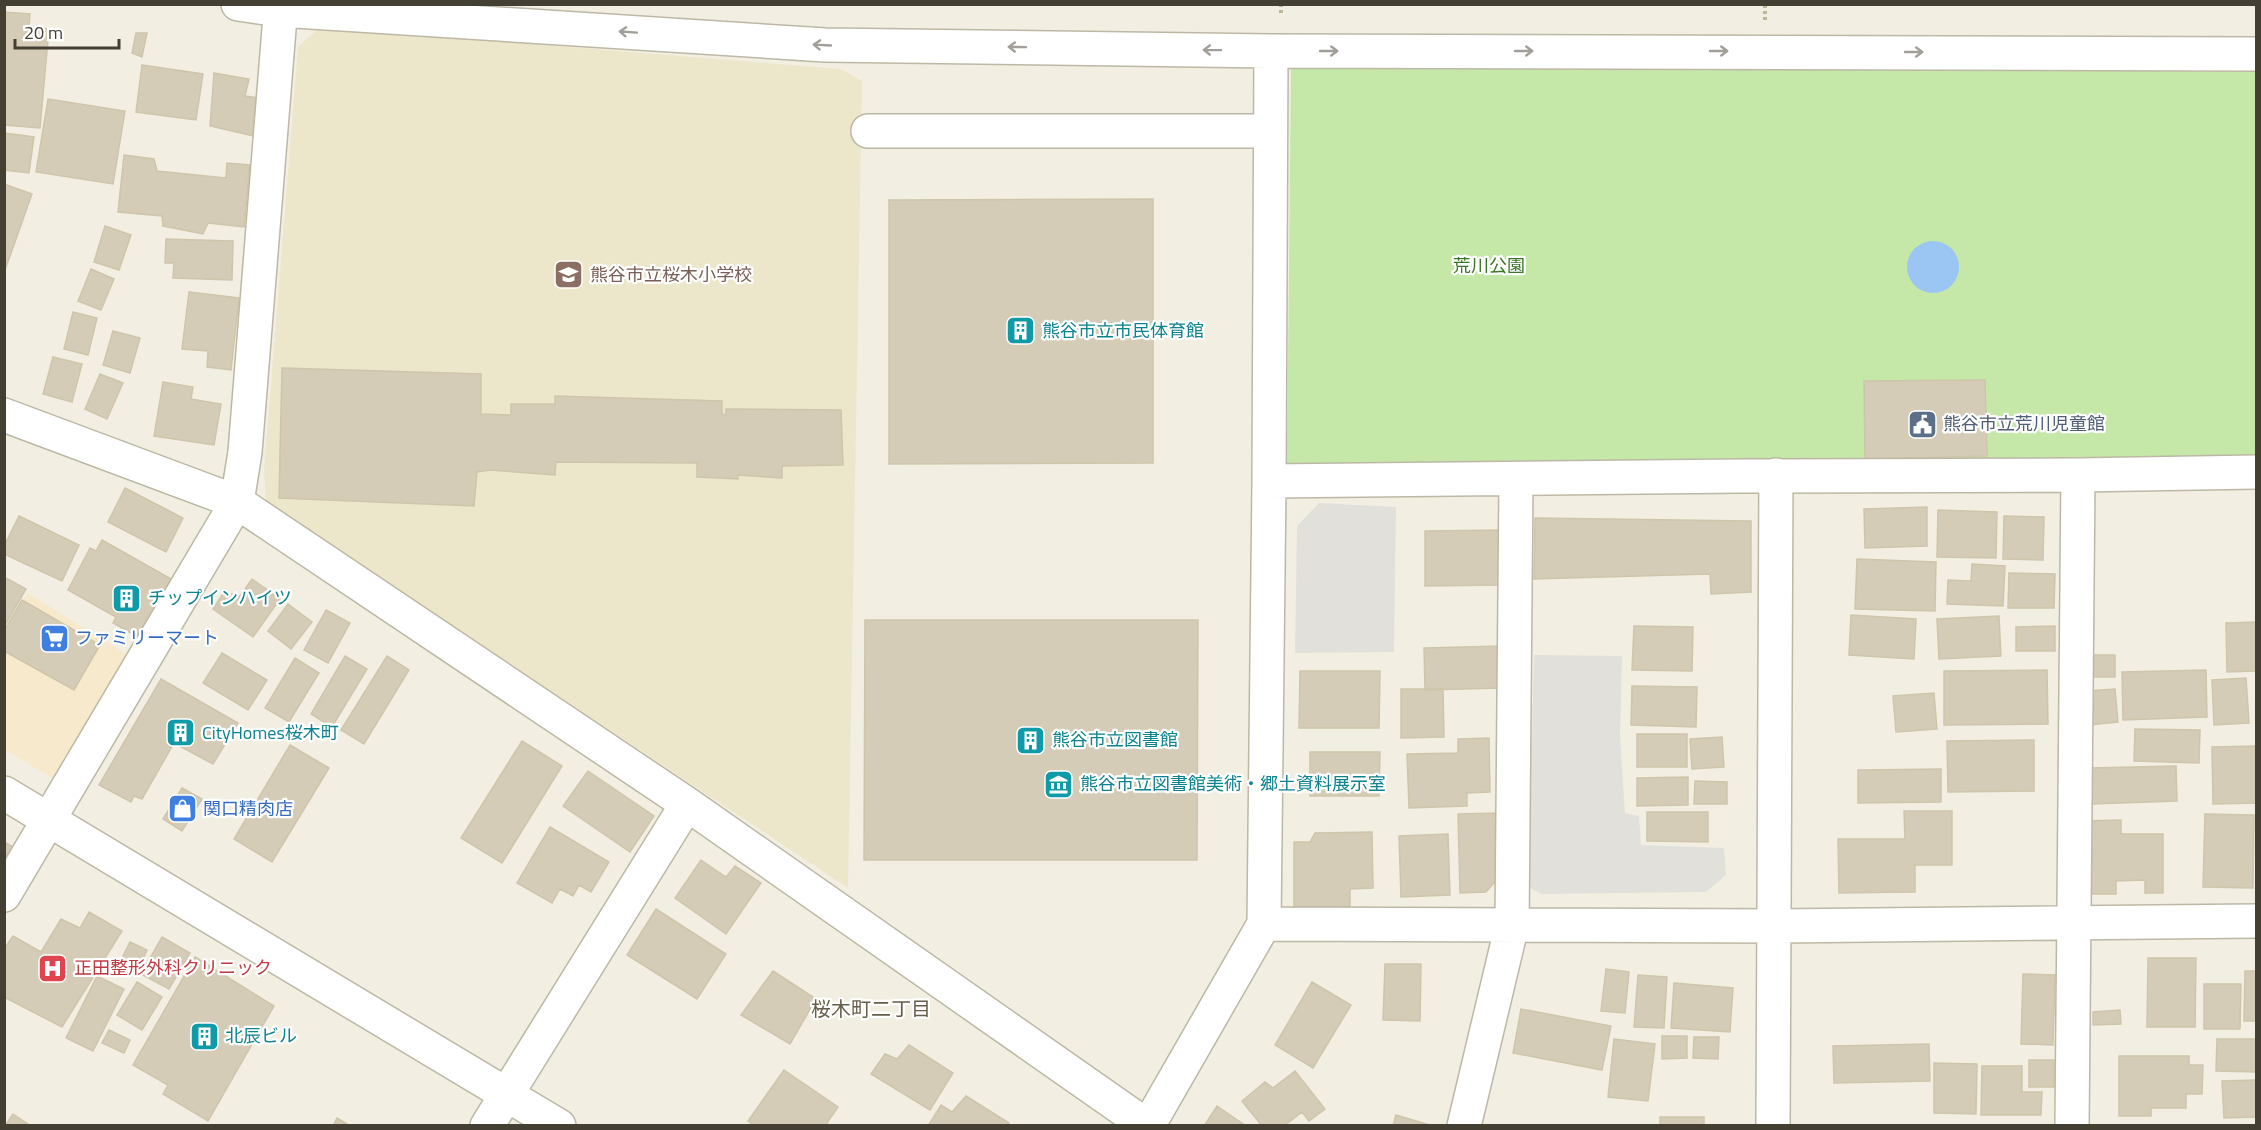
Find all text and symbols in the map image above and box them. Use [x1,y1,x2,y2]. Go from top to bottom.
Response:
scale bar [15,12,118,50]
text: 20 m [24,19,63,46]
one-way arrow [618,27,638,38]
one-way arrow [813,39,833,50]
one-way arrow [1008,42,1028,53]
one-way arrow [1203,44,1223,56]
one-way arrow [1319,45,1339,57]
one-way arrow [1514,45,1534,57]
one-way arrow [1709,45,1729,57]
one-way arrow [1904,46,1924,58]
park label: 荒川公園 [1453,252,1525,279]
school or university icon: 熊谷市立桜木小学校 [553,259,585,291]
place label: 熊谷市立桜木小学校 [590,261,752,288]
building icon: 熊谷市立市民体育館 [1005,315,1037,347]
place label: 熊谷市立市民体育館 [1042,317,1204,344]
public building icon: 熊谷市立荒川児童館 [1906,408,1938,440]
place label: 熊谷市立荒川児童館 [1943,410,2105,437]
building icon: チップインハイツ [111,582,143,614]
place label: チップインハイツ [148,584,292,611]
supermarket icon: ファミリーマート [38,622,70,654]
place label: ファミリーマート [75,624,219,651]
building icon: CityHomes桜木町 [165,717,197,749]
place label: CityHomes桜木町 [202,719,339,746]
building icon: 熊谷市立図書館 [1015,724,1047,756]
place label: 熊谷市立図書館 [1052,726,1178,753]
museum icon: 熊谷市立図書館美術・郷土資料展示室 [1043,768,1075,800]
place label: 熊谷市立図書館美術・郷土資料展示室 [1080,770,1386,797]
shop icon: 関口精肉店 [166,793,198,825]
place label: 関口精肉店 [203,795,293,822]
hospital icon: 正田整形外科クリニック [37,952,69,984]
place label: 正田整形外科クリニック [74,954,272,981]
district label: 桜木町二丁目 [811,993,931,1024]
building icon: 北辰ビル [188,1020,220,1052]
place label: 北辰ビル [225,1022,297,1049]

